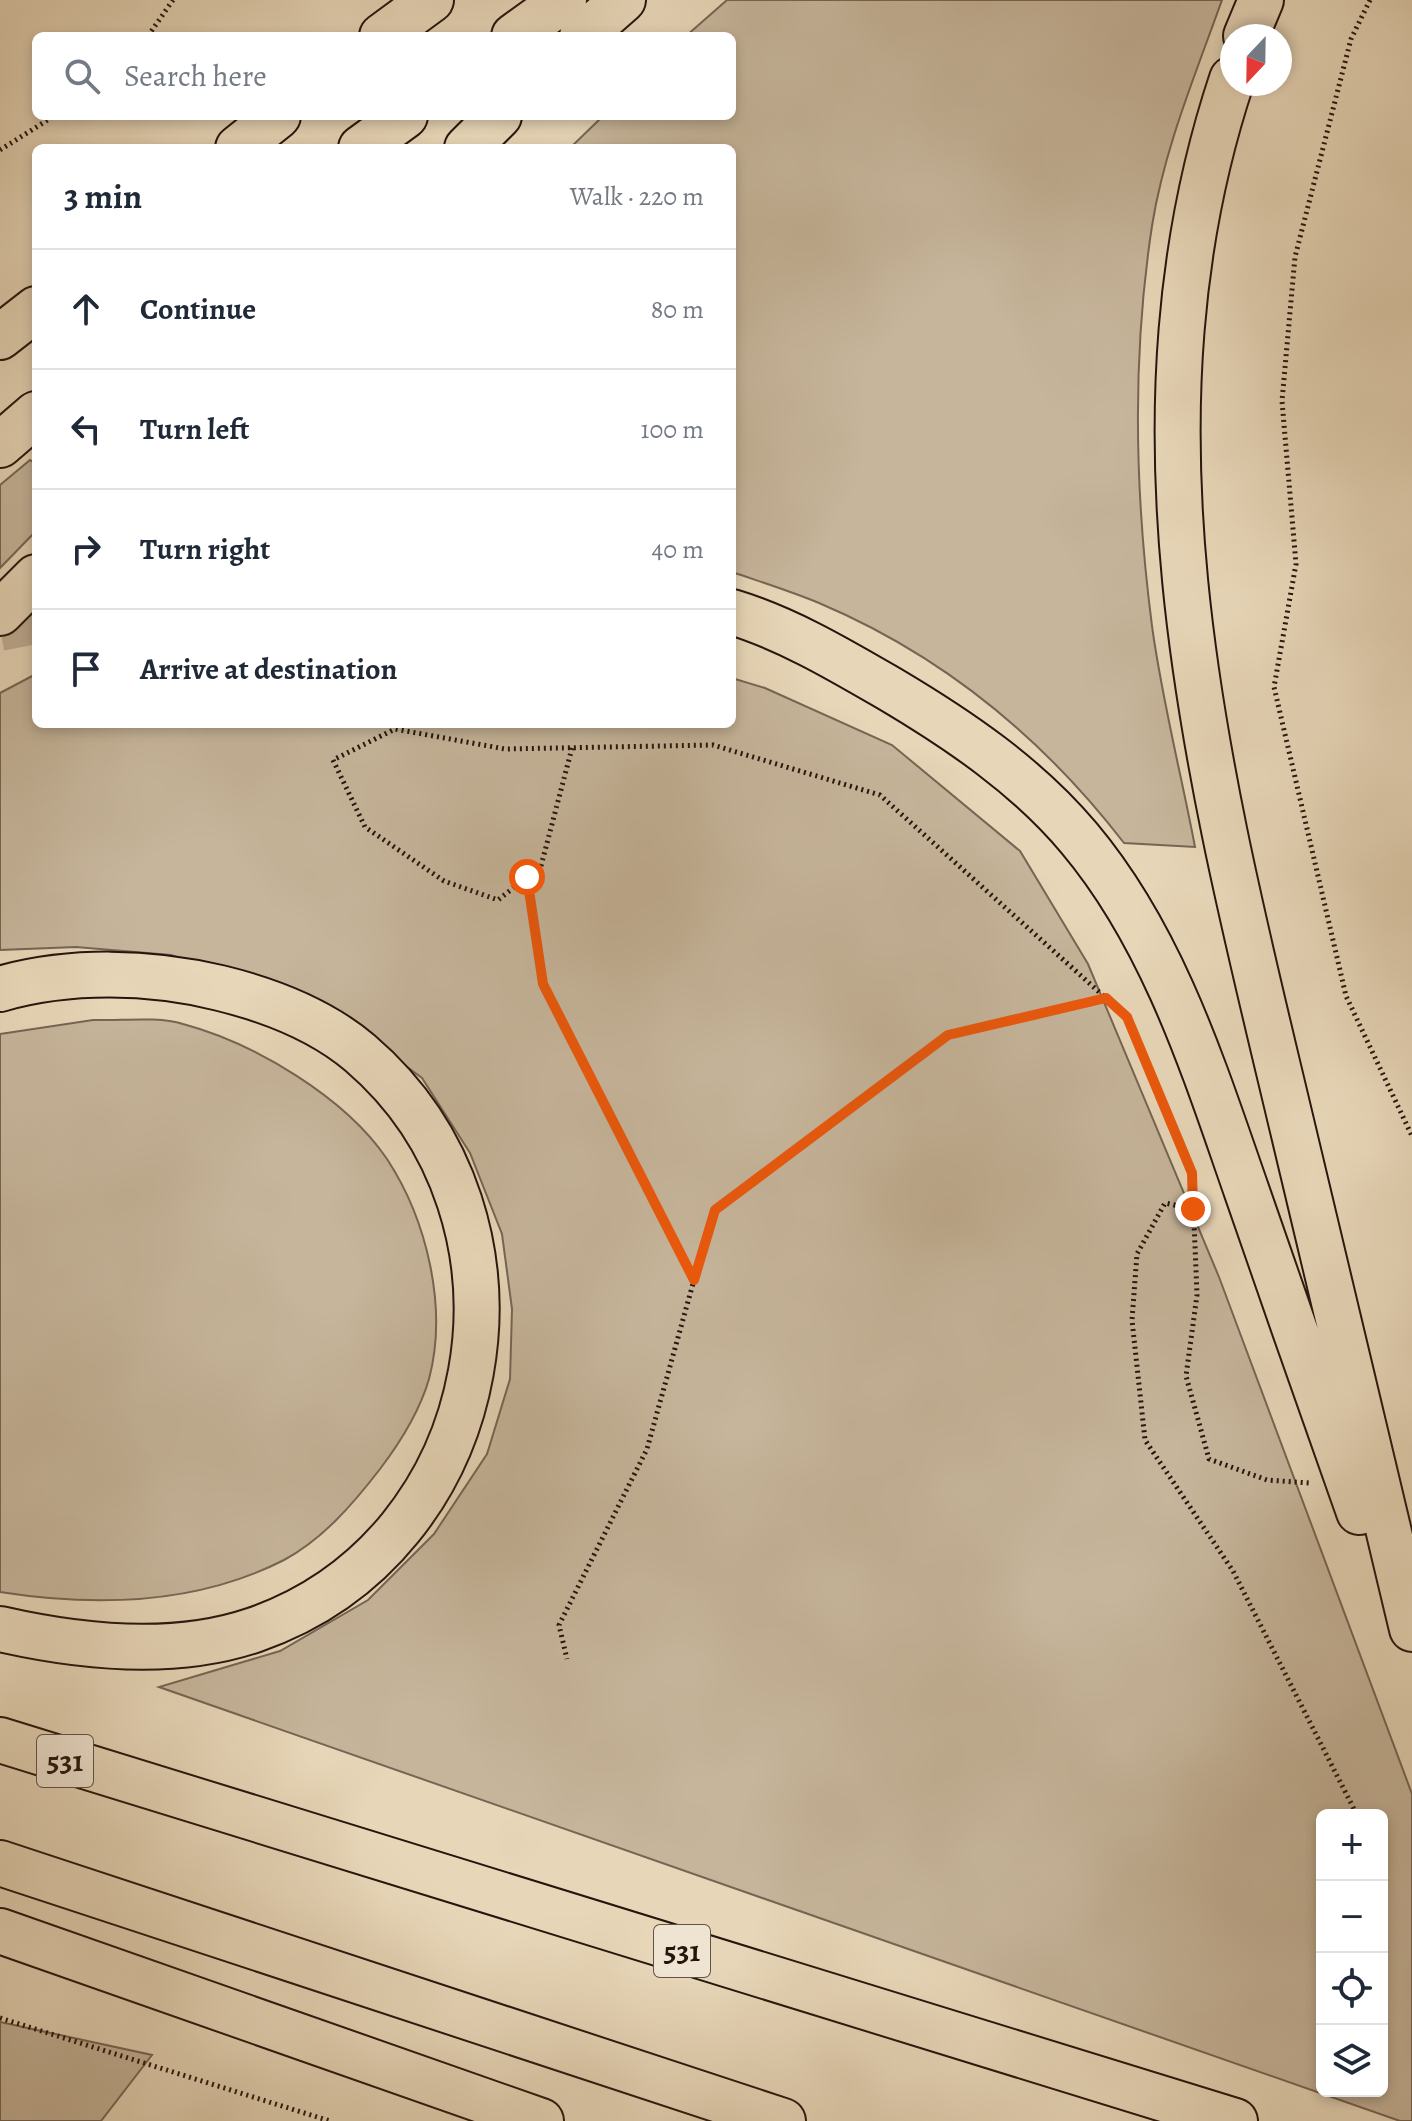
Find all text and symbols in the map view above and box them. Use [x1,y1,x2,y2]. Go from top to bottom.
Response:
north arrow [1220,24,1292,96]
search box [32,32,736,120]
icon: search [60,54,104,98]
text: Search here [124,56,267,96]
text: 3 min [64,173,142,220]
text: Walk · 220 m [570,179,704,214]
icon: ahead [64,287,108,331]
text: Continue [140,289,256,329]
text: 80 m [651,292,704,327]
icon: left [64,407,108,451]
text: Turn left [140,409,249,449]
text: 100 m [641,412,704,447]
icon: right [64,527,108,571]
text: Turn right [140,529,270,569]
text: 40 m [652,532,704,567]
icon: arrive [64,647,108,691]
text: Arrive at destination [140,649,397,689]
route start [509,859,545,895]
route end [1175,1191,1211,1227]
road number: 531 [37,1735,93,1787]
map controls [1316,1809,1388,2097]
button: + [1316,1809,1388,1881]
button: − [1316,1881,1388,1953]
road number: 531 [654,1925,710,1977]
button: locate [1316,1953,1388,2025]
button: layers [1316,2025,1388,2097]

